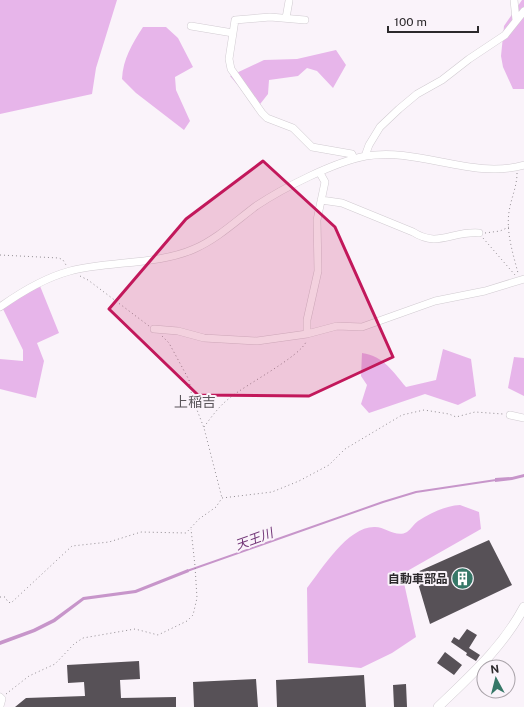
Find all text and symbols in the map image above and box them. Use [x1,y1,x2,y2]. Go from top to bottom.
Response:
scale bar [388,8,478,34]
text: 100 m [394,15,427,29]
district label: 上稲吉 [174,394,216,410]
water label: 天王川 [233,525,277,553]
building icon: 自動車部品 [450,566,476,592]
place label: 自動車部品 [388,572,448,586]
north arrow [476,659,516,699]
text: N [490,663,500,676]

